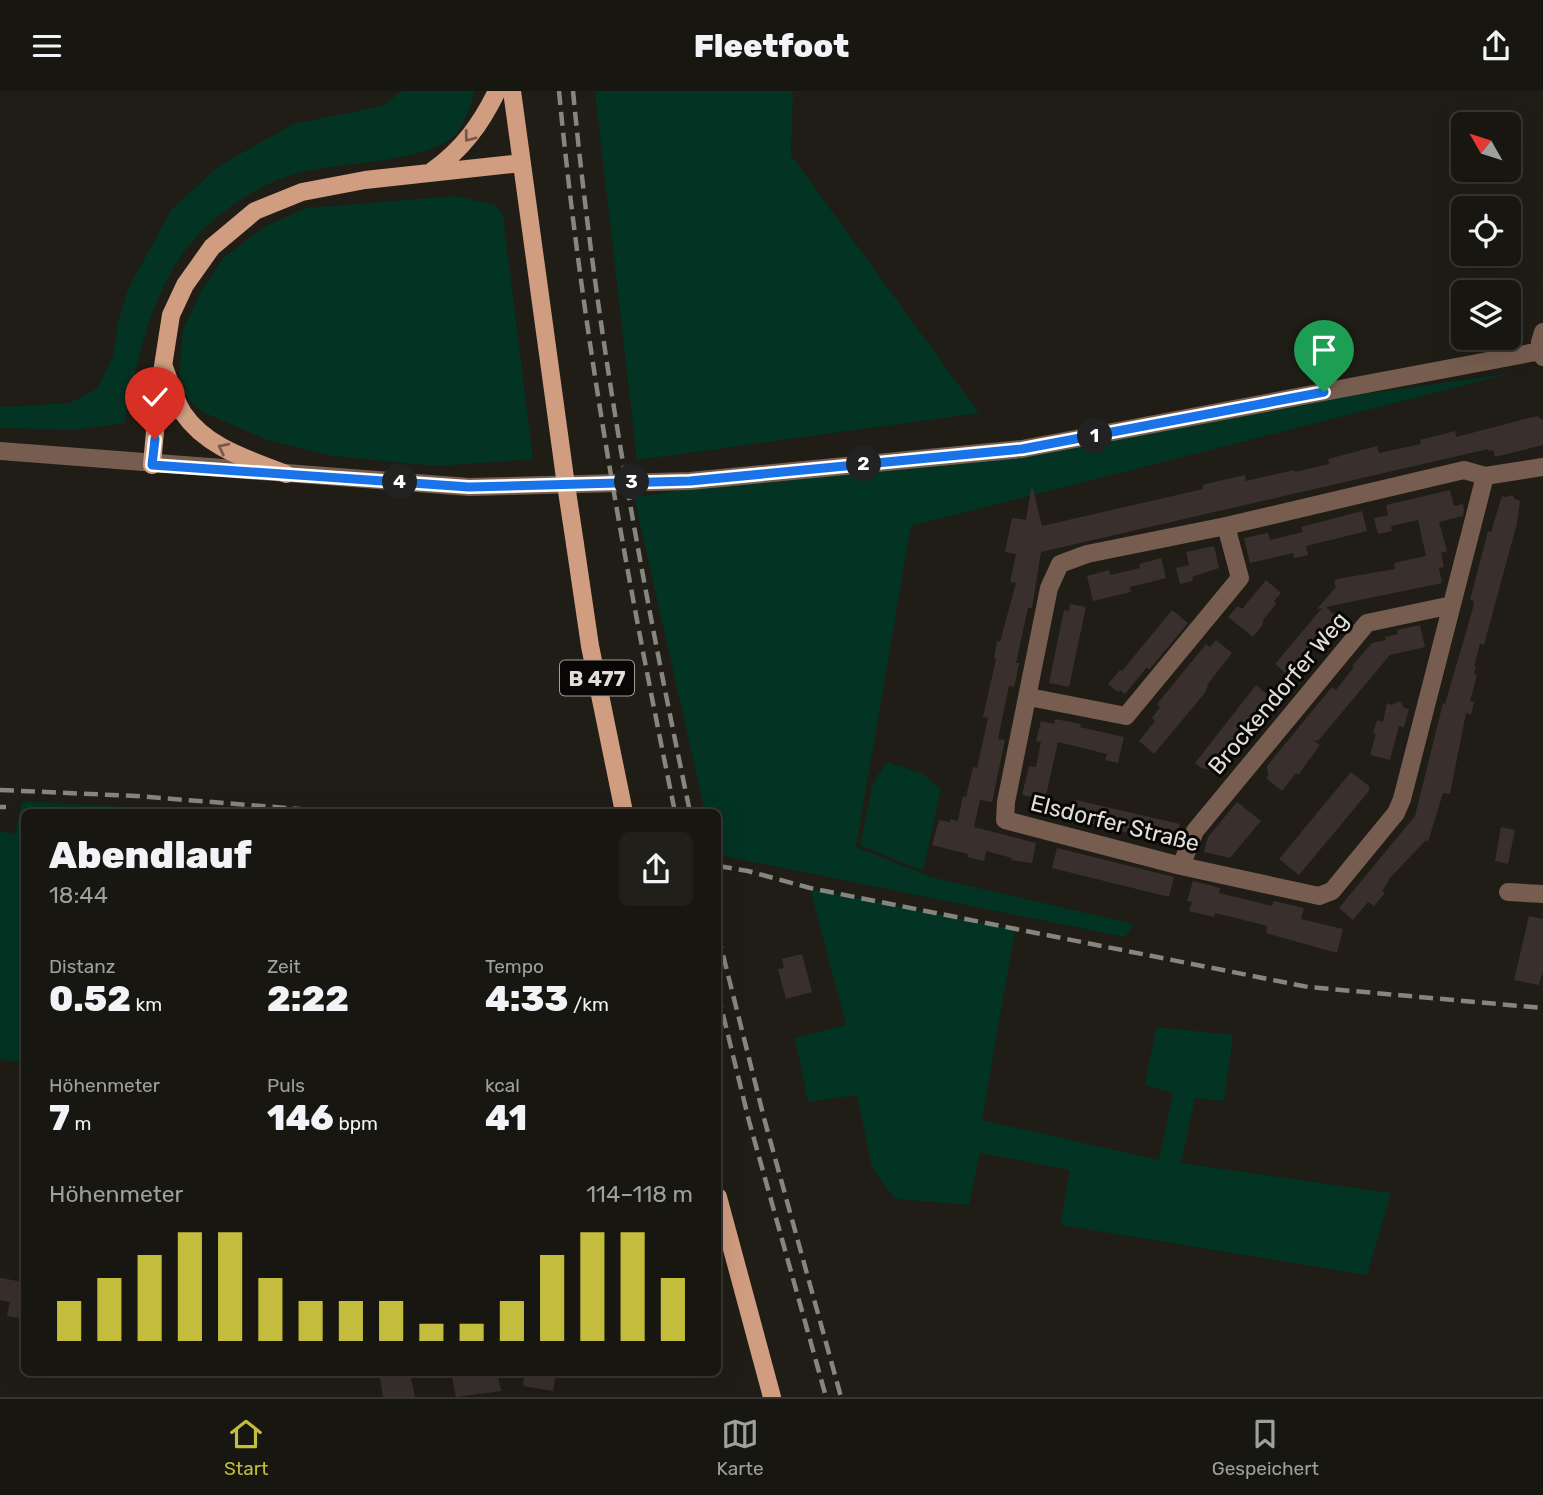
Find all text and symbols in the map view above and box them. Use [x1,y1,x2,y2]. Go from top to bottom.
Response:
icon: menu [28,27,66,65]
text: Fleetfoot [694,27,849,65]
icon: share [1477,27,1515,65]
north arrow [1451,112,1521,182]
map controls [1451,112,1521,350]
one-way arrow [465,129,478,142]
button: locate [1451,196,1521,266]
button: layers [1451,280,1521,350]
pin [1294,320,1354,392]
icon: arrive [1305,331,1343,369]
pin [125,367,185,439]
icon: check [136,378,174,416]
pin: 1 [1078,419,1112,453]
text: 1 [1090,424,1099,447]
one-way arrow [218,442,230,456]
pin: 2 [846,447,882,481]
text: 2 [857,452,870,475]
pin: 4 [382,465,418,499]
pin: 3 [614,465,650,499]
text: 4 [393,470,406,493]
text: 3 [625,470,638,493]
street label: Brockendorfer Weg [1202,606,1354,780]
road number: B 477 [560,661,634,695]
street label: Elsdorfer Straße [1028,788,1202,858]
text: Abendlauf [49,832,252,878]
button: share [619,832,693,906]
text: 18:44 [49,881,108,909]
text: Distanz [49,955,115,978]
text: Zeit [267,955,301,978]
text: Tempo [485,955,544,978]
text: 0.52 [49,978,131,1020]
text: 2:22 [267,978,349,1020]
text: 4:33 [485,978,568,1020]
text: km [131,993,162,1016]
text: /km [568,993,609,1016]
text: Höhenmeter [49,1074,160,1097]
text: Puls [267,1074,305,1097]
text: kcal [485,1074,520,1097]
text: 7 [49,1097,70,1139]
text: 146 [267,1097,334,1139]
text: 41 [485,1097,527,1139]
text: m [70,1112,92,1135]
text: bpm [334,1112,378,1135]
text: Höhenmeter [49,1180,183,1208]
text: 114–118 m [586,1180,693,1208]
tab: Start [224,1415,268,1480]
tab: Karte [717,1415,764,1480]
tab: Gespeichert [1212,1415,1319,1480]

